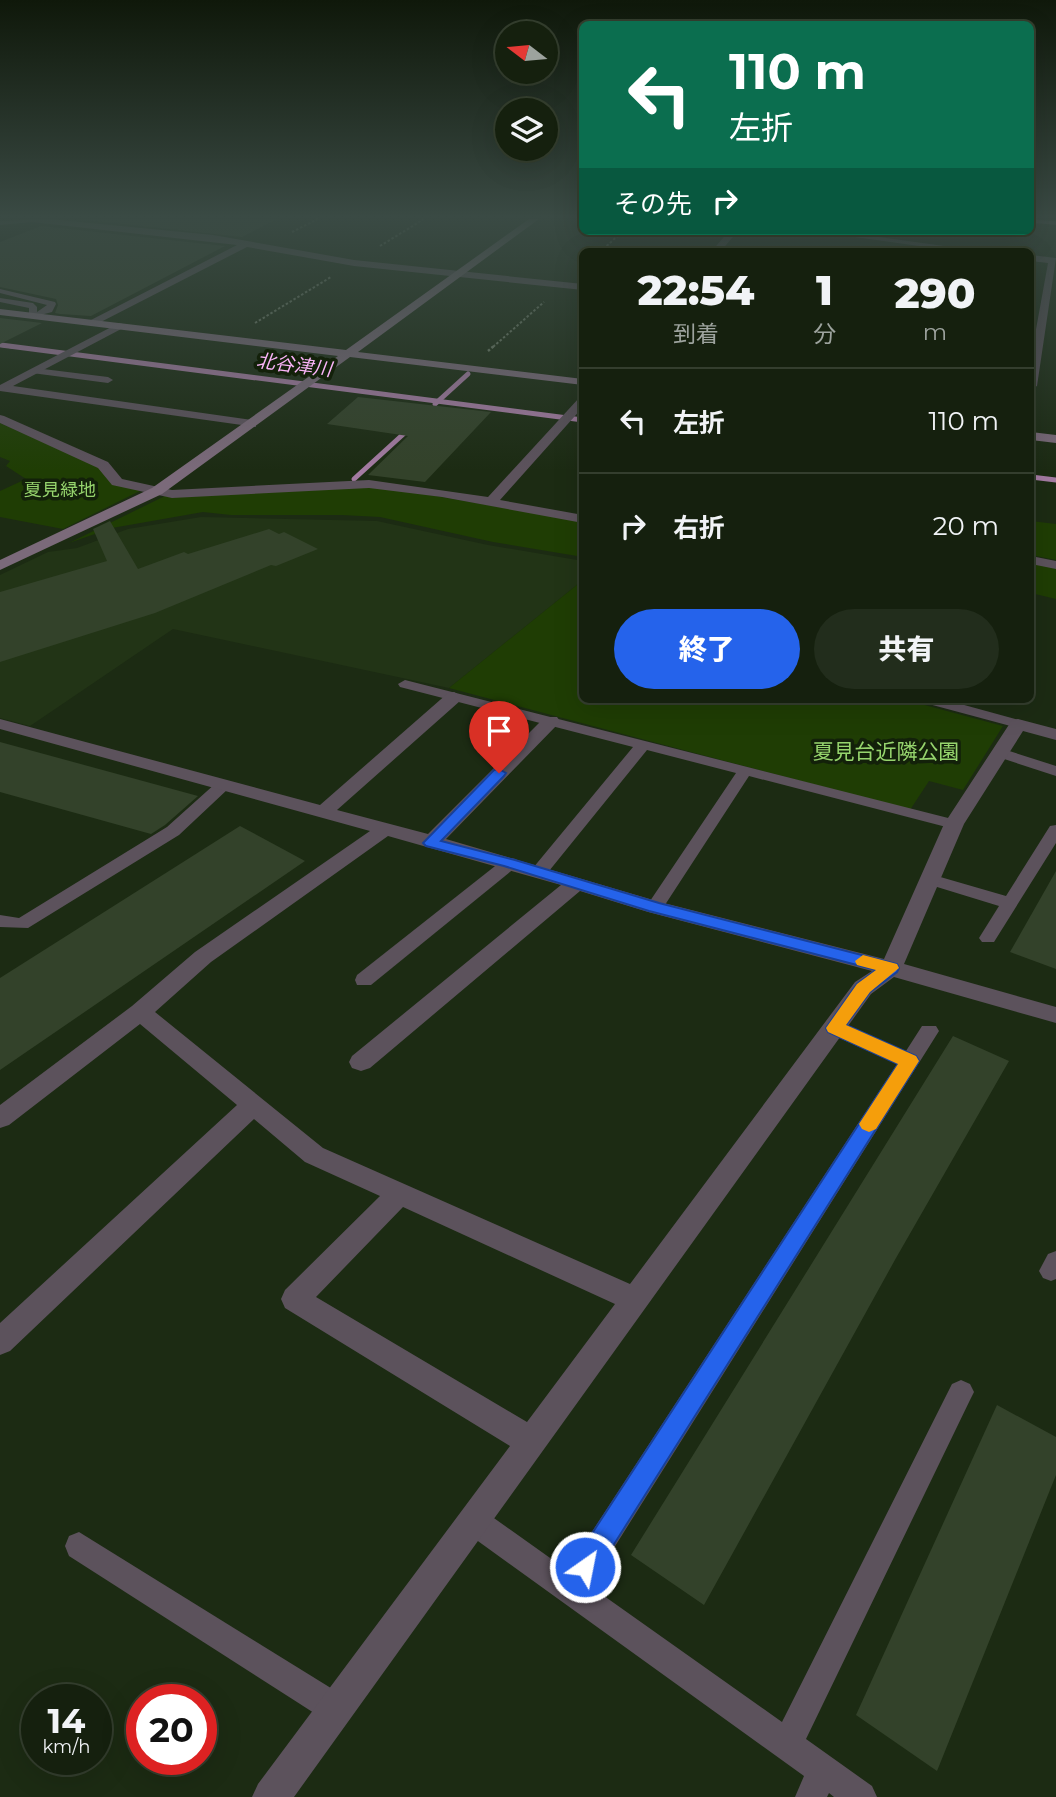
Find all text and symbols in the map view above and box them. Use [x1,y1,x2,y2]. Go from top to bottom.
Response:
north arrow [495,21,558,84]
map controls [495,21,558,161]
text: 110 m [729,42,866,101]
icon: left [614,49,705,140]
button: layers [495,98,558,161]
text: 左折 [729,108,793,147]
icon: right [706,182,744,220]
text: その先 [614,188,692,220]
text: 22:54 [637,264,755,316]
text: 1 [816,264,833,316]
text: 290 [894,267,976,319]
text: m [923,318,947,346]
text: 到着 [673,320,719,348]
text: 分 [813,320,836,348]
water label: 北谷津川 [255,349,335,381]
icon: left [614,402,652,440]
text: 110 m [929,405,999,437]
text: 左折 [673,407,725,439]
park label: 夏見緑地 [24,479,96,501]
icon: right [614,507,652,545]
text: 20 m [933,510,999,542]
text: 右折 [673,512,725,544]
button: 終了 [614,609,800,689]
button: 共有 [814,609,999,689]
pin [469,701,529,773]
icon: arrive [480,712,518,750]
park label: 夏見台近隣公園 [813,739,960,764]
position arrow [548,1530,622,1604]
speed limit sign: 20 [126,1684,217,1775]
text: 14 [48,1699,85,1742]
text: km/h [42,1736,91,1758]

